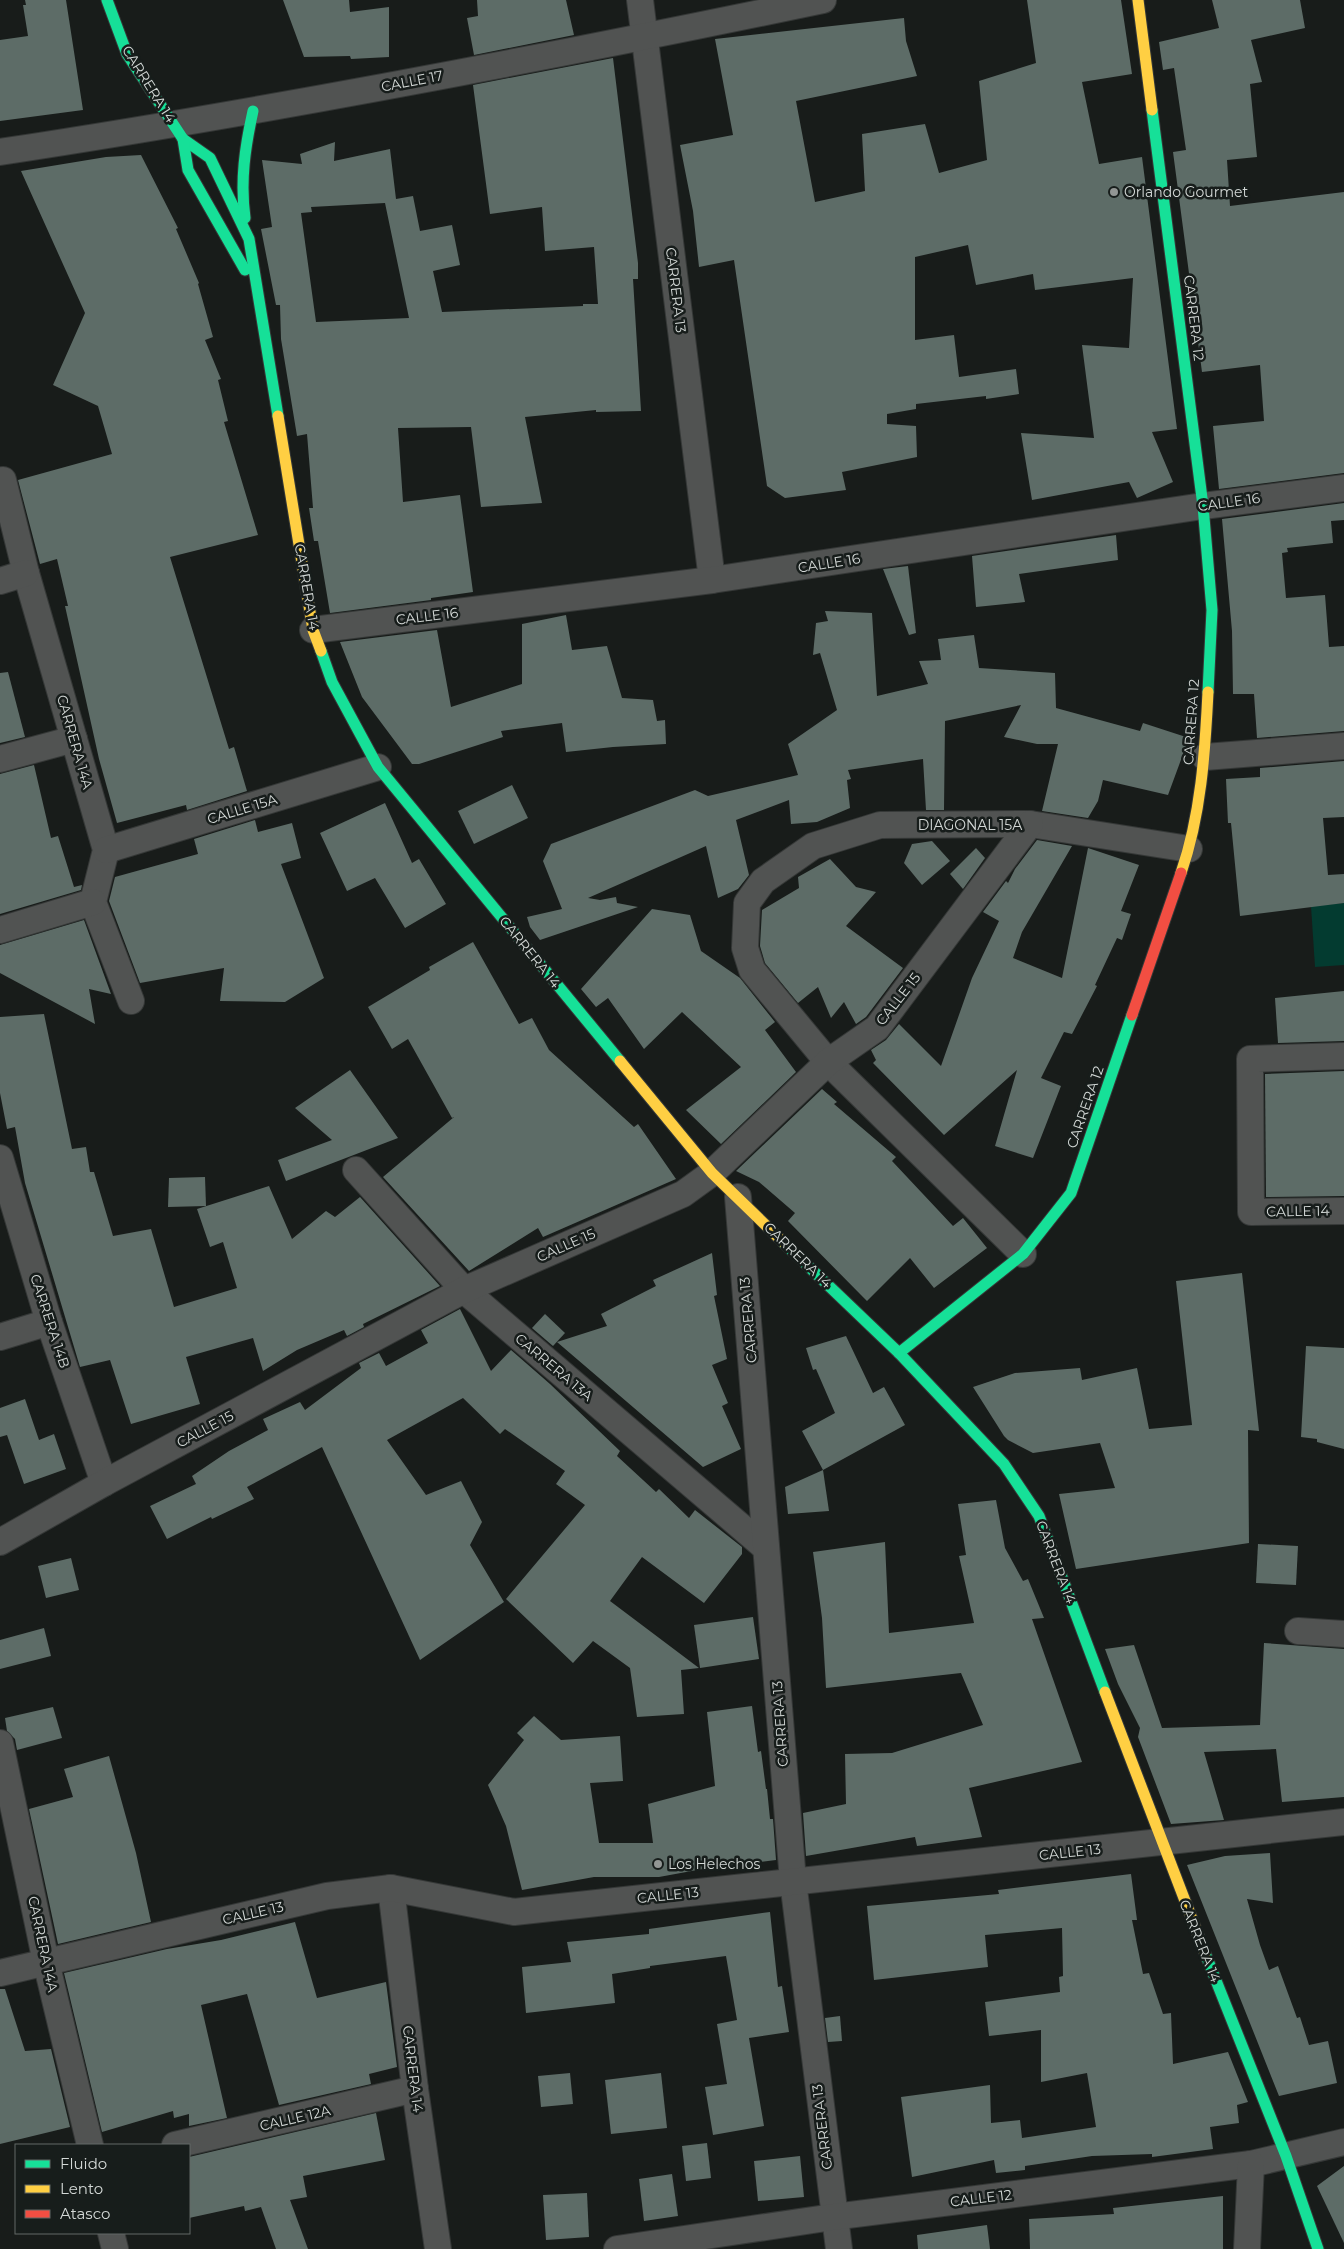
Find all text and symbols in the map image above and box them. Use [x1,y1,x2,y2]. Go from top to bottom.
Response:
street label: CARRERA 14 [118,42,180,126]
street label: CALLE 17 [380,66,444,96]
place label: Orlando Gourmet [1124,183,1249,201]
marker: Orlando Gourmet [1108,186,1120,198]
street label: CARRERA 13 [662,246,690,334]
street label: CARRERA 12 [1180,274,1208,362]
street label: CALLE 16 [1197,489,1262,515]
street label: CARRERA 14 [291,542,324,632]
street label: CALLE 16 [797,549,862,577]
street label: CALLE 16 [395,603,460,629]
street label: CARRERA 12 [1179,678,1203,766]
street label: CARRERA 14A [53,693,97,792]
street label: CALLE 15A [205,790,280,828]
street label: DIAGONAL 15A [918,816,1023,834]
street label: CARRERA 14 [495,912,565,992]
street label: CALLE 15 [872,969,924,1029]
street label: CARRERA 12 [1062,1063,1108,1151]
street label: CALLE 14 [1266,1201,1331,1221]
street label: CARRERA 14 [760,1218,836,1292]
street label: CALLE 15 [534,1224,598,1266]
street label: CARRERA 14B [26,1272,74,1370]
street label: CARRERA 13 [735,1276,761,1364]
street label: CARRERA 13A [511,1329,597,1405]
street label: CALLE 15 [173,1406,237,1452]
street label: CARRERA 14 [1032,1518,1080,1607]
street label: CARRERA 13 [768,1680,792,1768]
street label: CALLE 13 [1038,1840,1102,1864]
place label: Los Helechos [668,1855,760,1873]
marker: Los Helechos [652,1858,664,1870]
street label: CALLE 13 [636,1883,700,1907]
street label: CARRERA 14A [24,1894,62,1994]
street label: CALLE 13 [221,1897,285,1929]
street label: CARRERA 14 [1175,1897,1225,1986]
street label: CARRERA 14 [399,2024,427,2114]
street label: CARRERA 13 [808,2083,836,2171]
street label: CALLE 12A [258,2101,333,2135]
legend [15,2144,190,2234]
text: Fluido [60,2154,107,2173]
text: Lento [60,2179,103,2198]
street label: CALLE 12 [949,2185,1013,2211]
text: Atasco [60,2204,110,2223]

